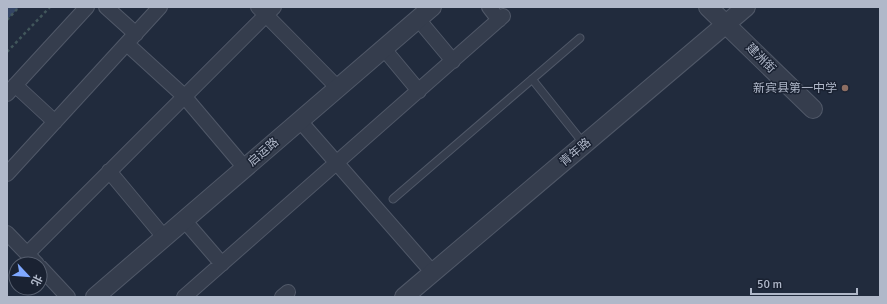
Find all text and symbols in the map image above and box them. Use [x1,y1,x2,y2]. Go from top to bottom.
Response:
street label: 建洲街 [743,40,779,76]
place label: 新宾县第一中学 [753,81,837,96]
marker: 新宾县第一中学 [840,83,850,93]
street label: 启运路 [245,135,282,170]
street label: 青年路 [557,135,594,170]
north arrow [8,256,48,296]
scale bar [751,270,857,296]
text: 北 [28,272,45,288]
text: 50 m [757,277,782,292]

